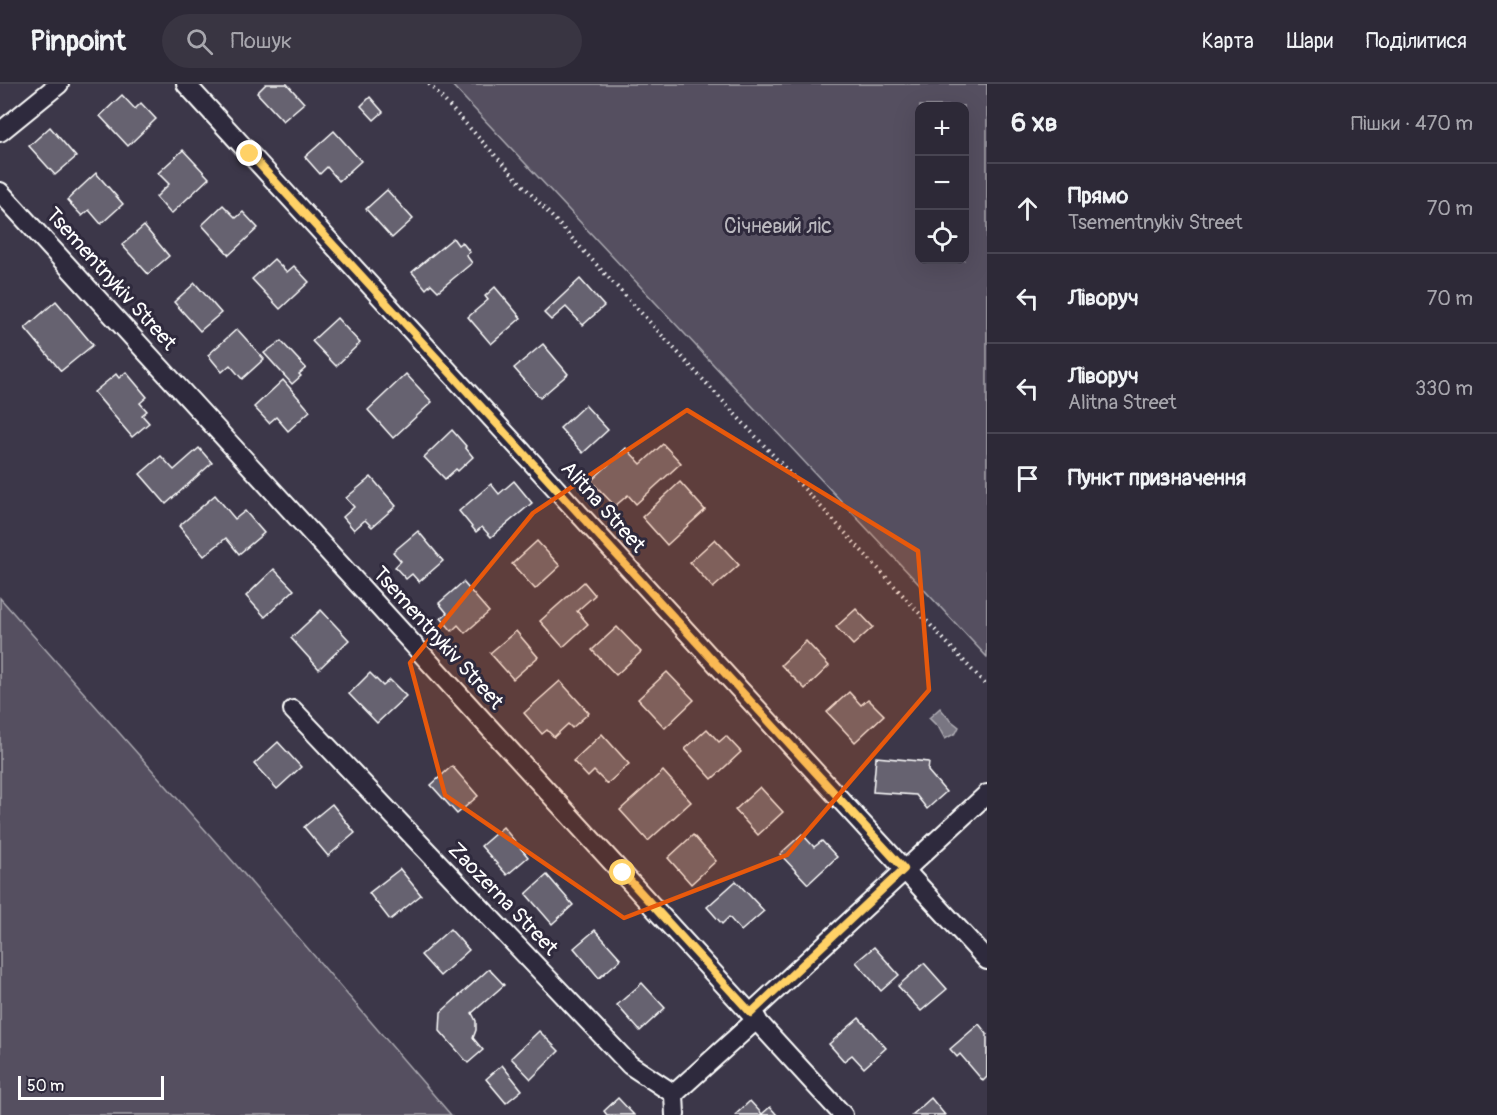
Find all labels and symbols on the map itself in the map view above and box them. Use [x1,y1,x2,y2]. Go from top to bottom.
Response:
route end [236,140,262,166]
street label: Tsementnykiv Street [40,202,183,357]
park label: Січневий ліс [724,213,832,240]
street label: Alitna Street [555,456,652,559]
street label: Tsementnykiv Street [367,561,510,716]
street label: Zaozerna Street [442,837,564,962]
route start [609,859,635,885]
scale bar [18,1073,164,1100]

